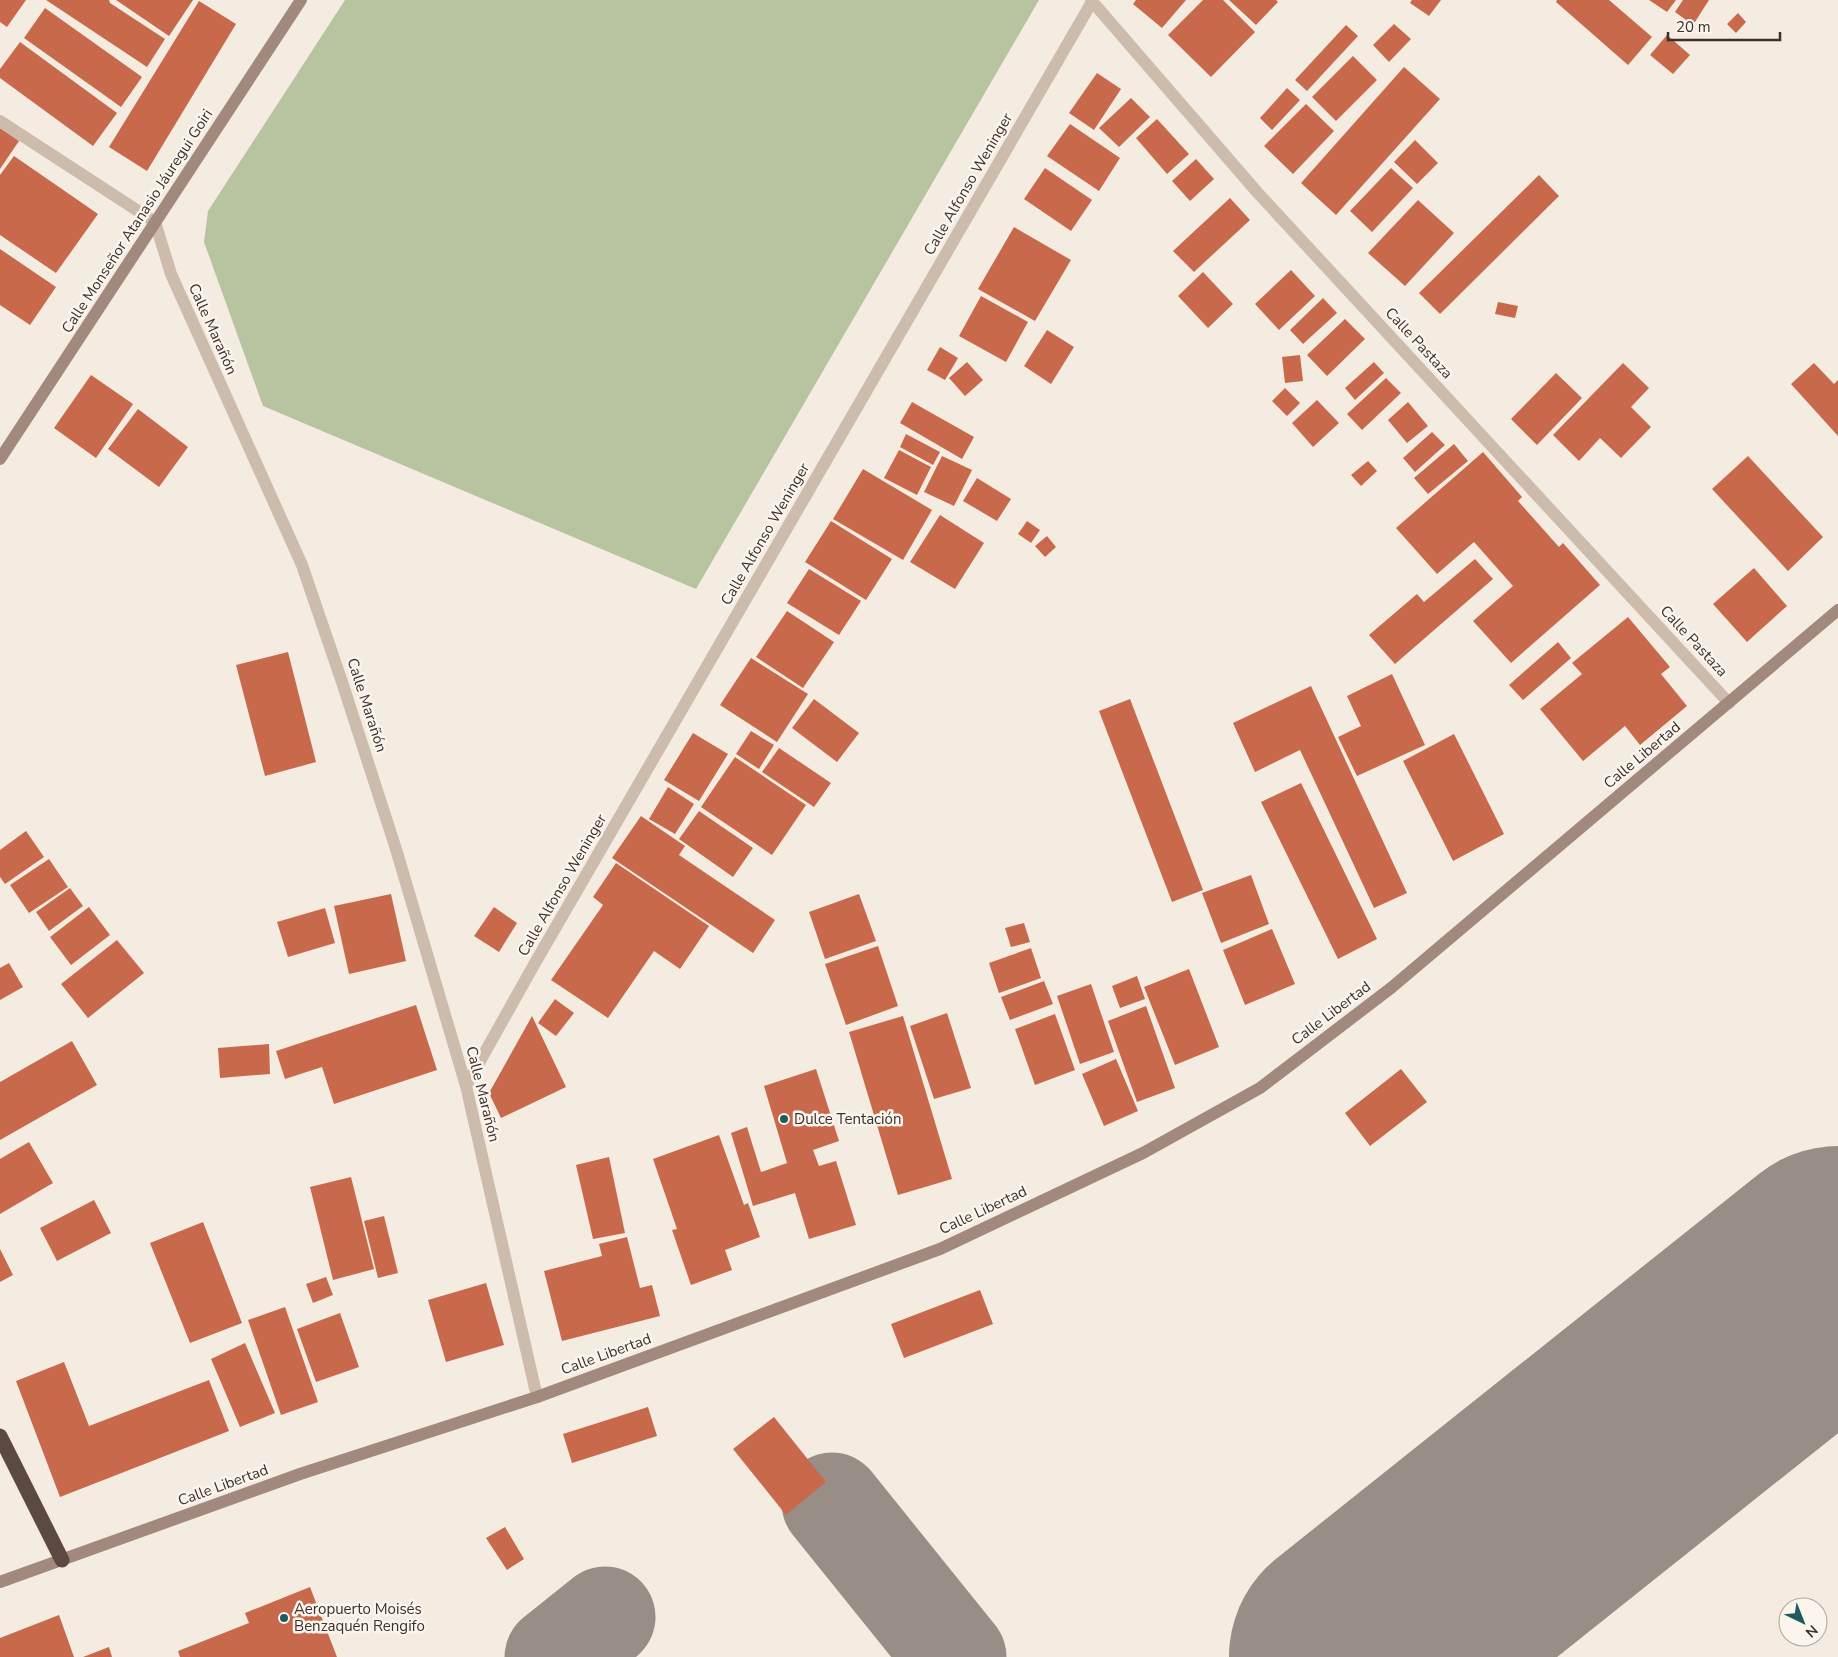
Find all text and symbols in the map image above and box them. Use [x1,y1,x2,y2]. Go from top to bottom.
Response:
scale bar [1668,10,1780,42]
text: 20 m [1676,17,1711,37]
street label: Calle Monseñor Atanasio Jáuregui Goiri [57,105,217,337]
street label: Calle Alfonso Weninger [919,109,1017,259]
street label: Calle Marañón [184,280,242,378]
street label: Calle Pastaza [1381,303,1457,383]
street label: Calle Alfonso Weninger [716,459,814,609]
street label: Calle Pastaza [1656,601,1732,681]
street label: Calle Marañón [342,655,392,755]
street label: Calle Libertad [1599,717,1685,793]
street label: Calle Alfonso Weninger [513,810,611,960]
street label: Calle Libertad [1287,977,1375,1049]
street label: Calle Marañón [461,1044,505,1144]
place label: Dulce Tentación [794,1109,901,1129]
marker: Dulce Tentación [778,1113,790,1125]
street label: Calle Libertad [936,1181,1030,1239]
street label: Calle Libertad [558,1328,654,1380]
street label: Calle Libertad [175,1459,271,1511]
north arrow [1778,1597,1828,1647]
place label: Aeropuerto Moisés Benzaquén Rengifo [294,1599,425,1636]
marker: Aeropuerto Moisés Benzaquén Rengifo [278,1612,290,1624]
text: N [1801,1621,1822,1642]

